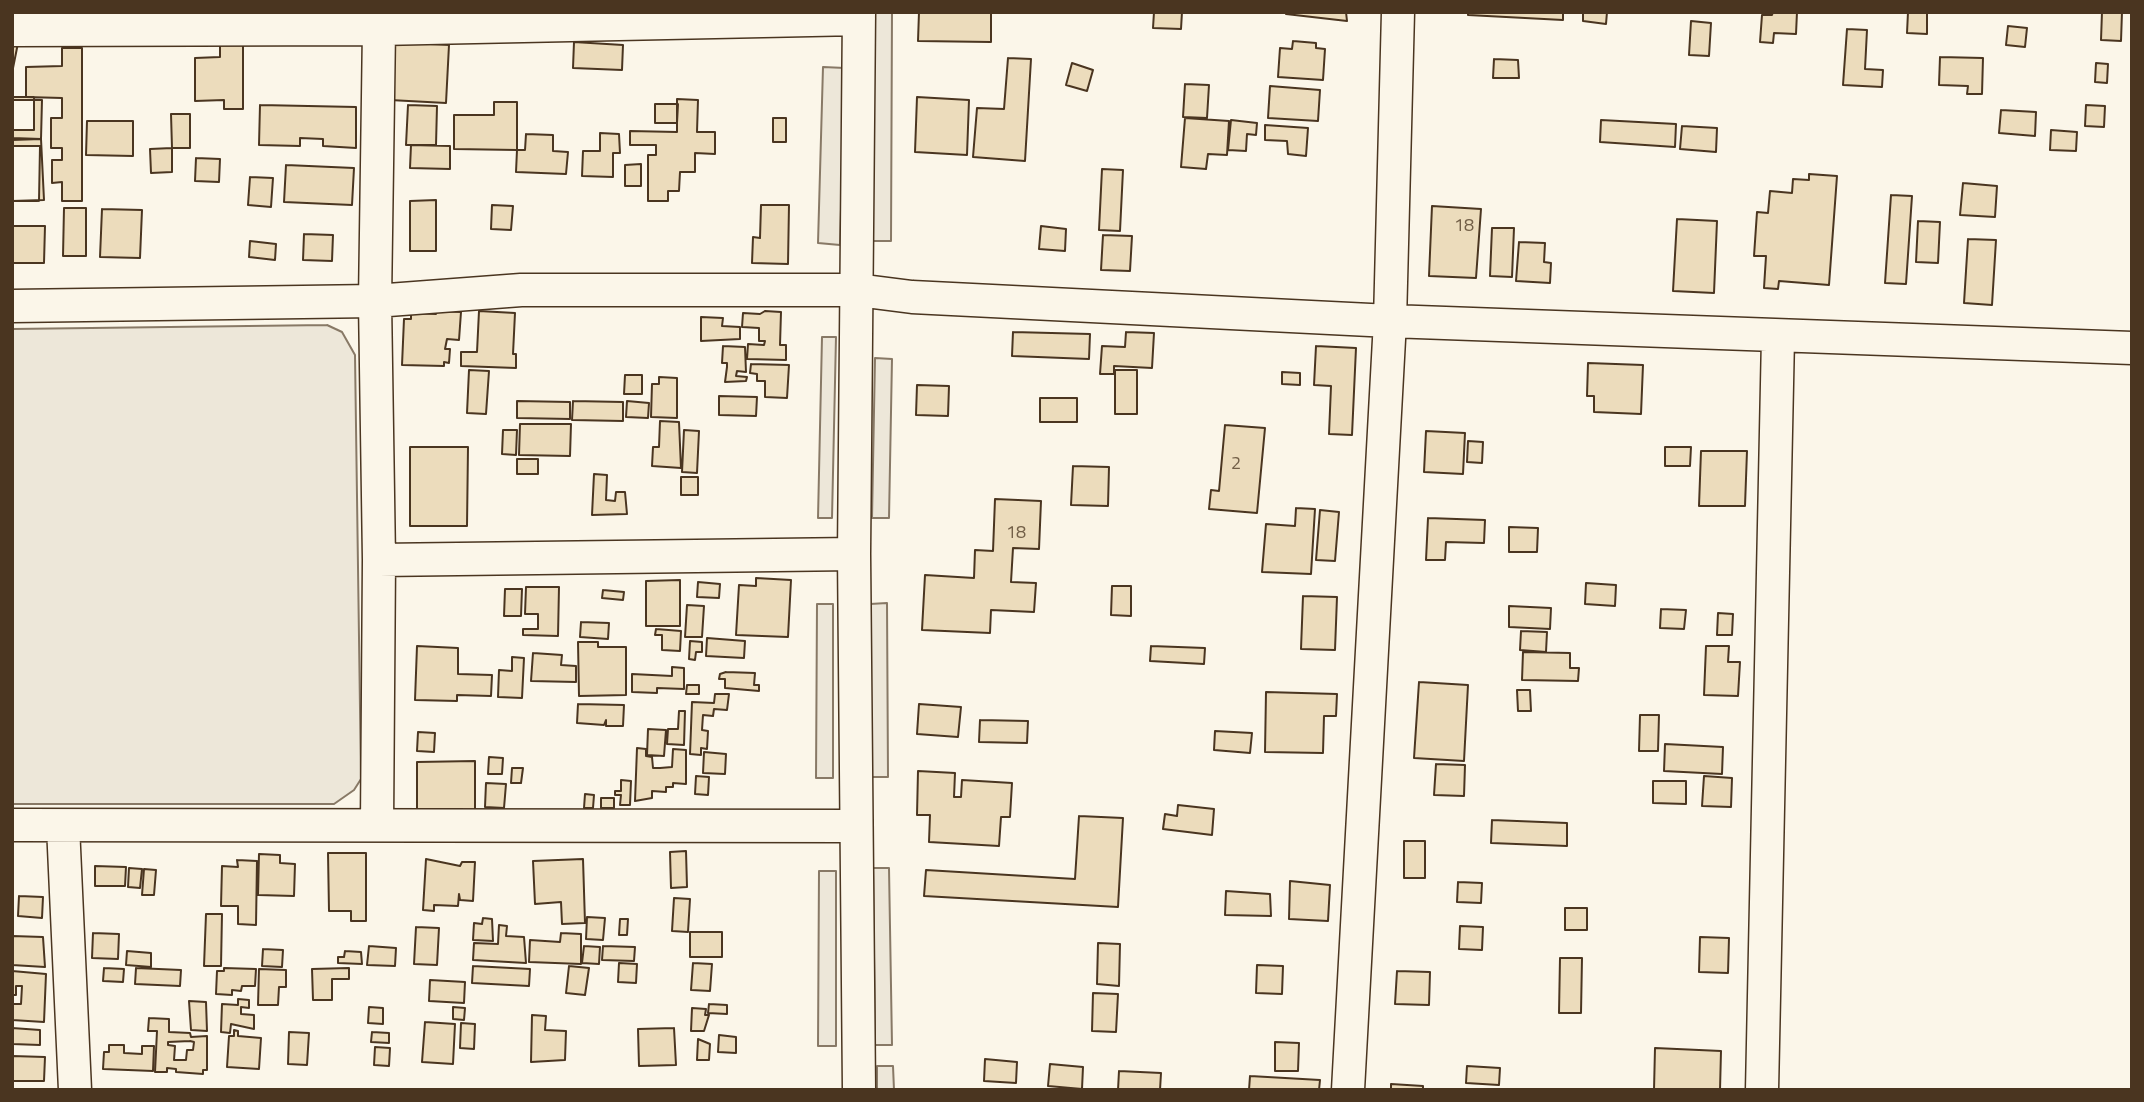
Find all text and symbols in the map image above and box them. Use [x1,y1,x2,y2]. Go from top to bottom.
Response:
house number: 18 [1454,216,1474,238]
house number: 2 [1231,454,1241,476]
house number: 18 [1006,523,1026,545]

